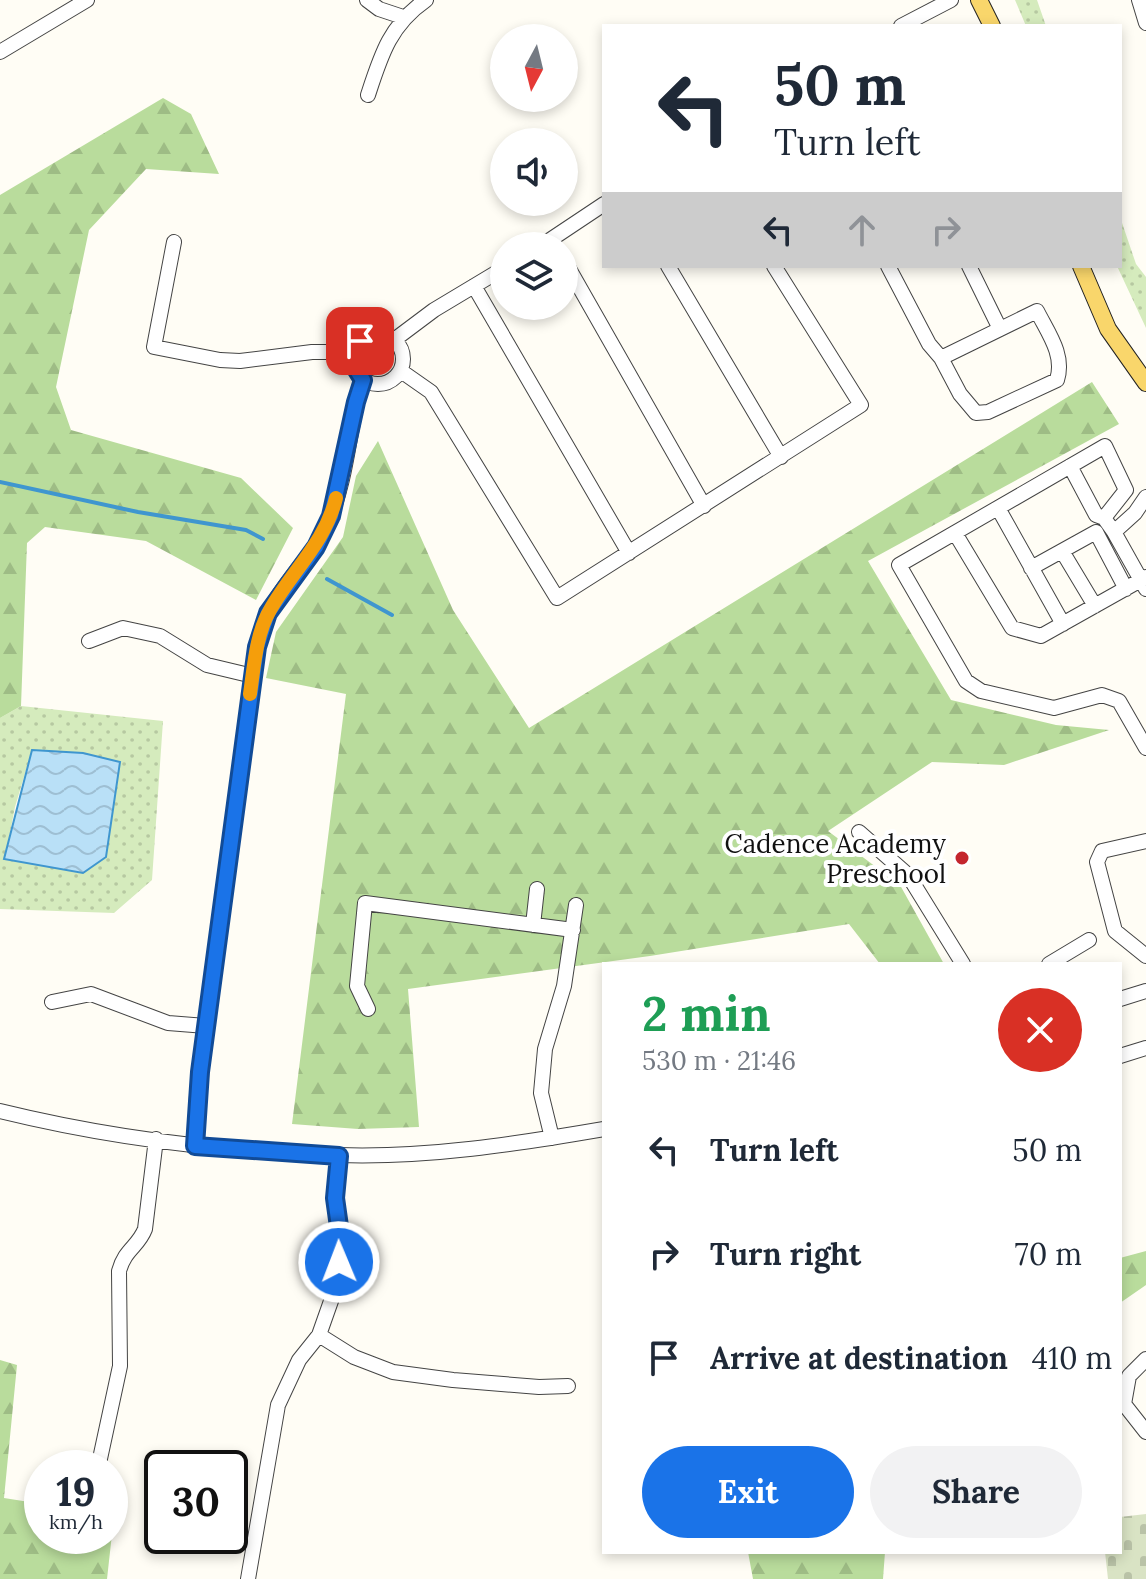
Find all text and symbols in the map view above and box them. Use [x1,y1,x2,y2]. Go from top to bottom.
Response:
north arrow [490,24,578,112]
map controls [490,24,578,320]
text: 50 m [774,49,906,120]
icon: left [642,56,746,160]
text: Turn left [774,119,921,165]
button: sound [490,128,578,216]
icon: left [756,208,800,252]
icon: ahead [840,208,884,252]
icon: right [924,208,968,252]
button: layers [490,232,578,320]
pin [326,307,394,375]
icon: arrive [338,319,382,363]
place label: Cadence Academy Preschool [724,827,946,890]
marker: Cadence Academy Preschool [953,849,971,867]
text: 2 min [642,983,771,1044]
button: close [998,988,1082,1072]
text: 530 m · 21:46 [642,1044,796,1077]
icon: left [642,1128,686,1172]
text: Turn left [710,1131,838,1169]
text: 50 m [1012,1131,1082,1169]
position arrow [297,1220,381,1304]
icon: right [642,1232,686,1276]
text: Turn right [710,1235,861,1273]
text: 70 m [1015,1235,1082,1273]
icon: arrive [642,1336,686,1380]
text: Arrive at destination [710,1339,1008,1377]
text: 410 m [1032,1339,1112,1377]
button: Exit [642,1446,854,1538]
button: Share [870,1446,1082,1538]
speed limit sign: 30 [144,1450,248,1554]
text: 19 [56,1466,96,1517]
text: km/h [49,1509,103,1534]

